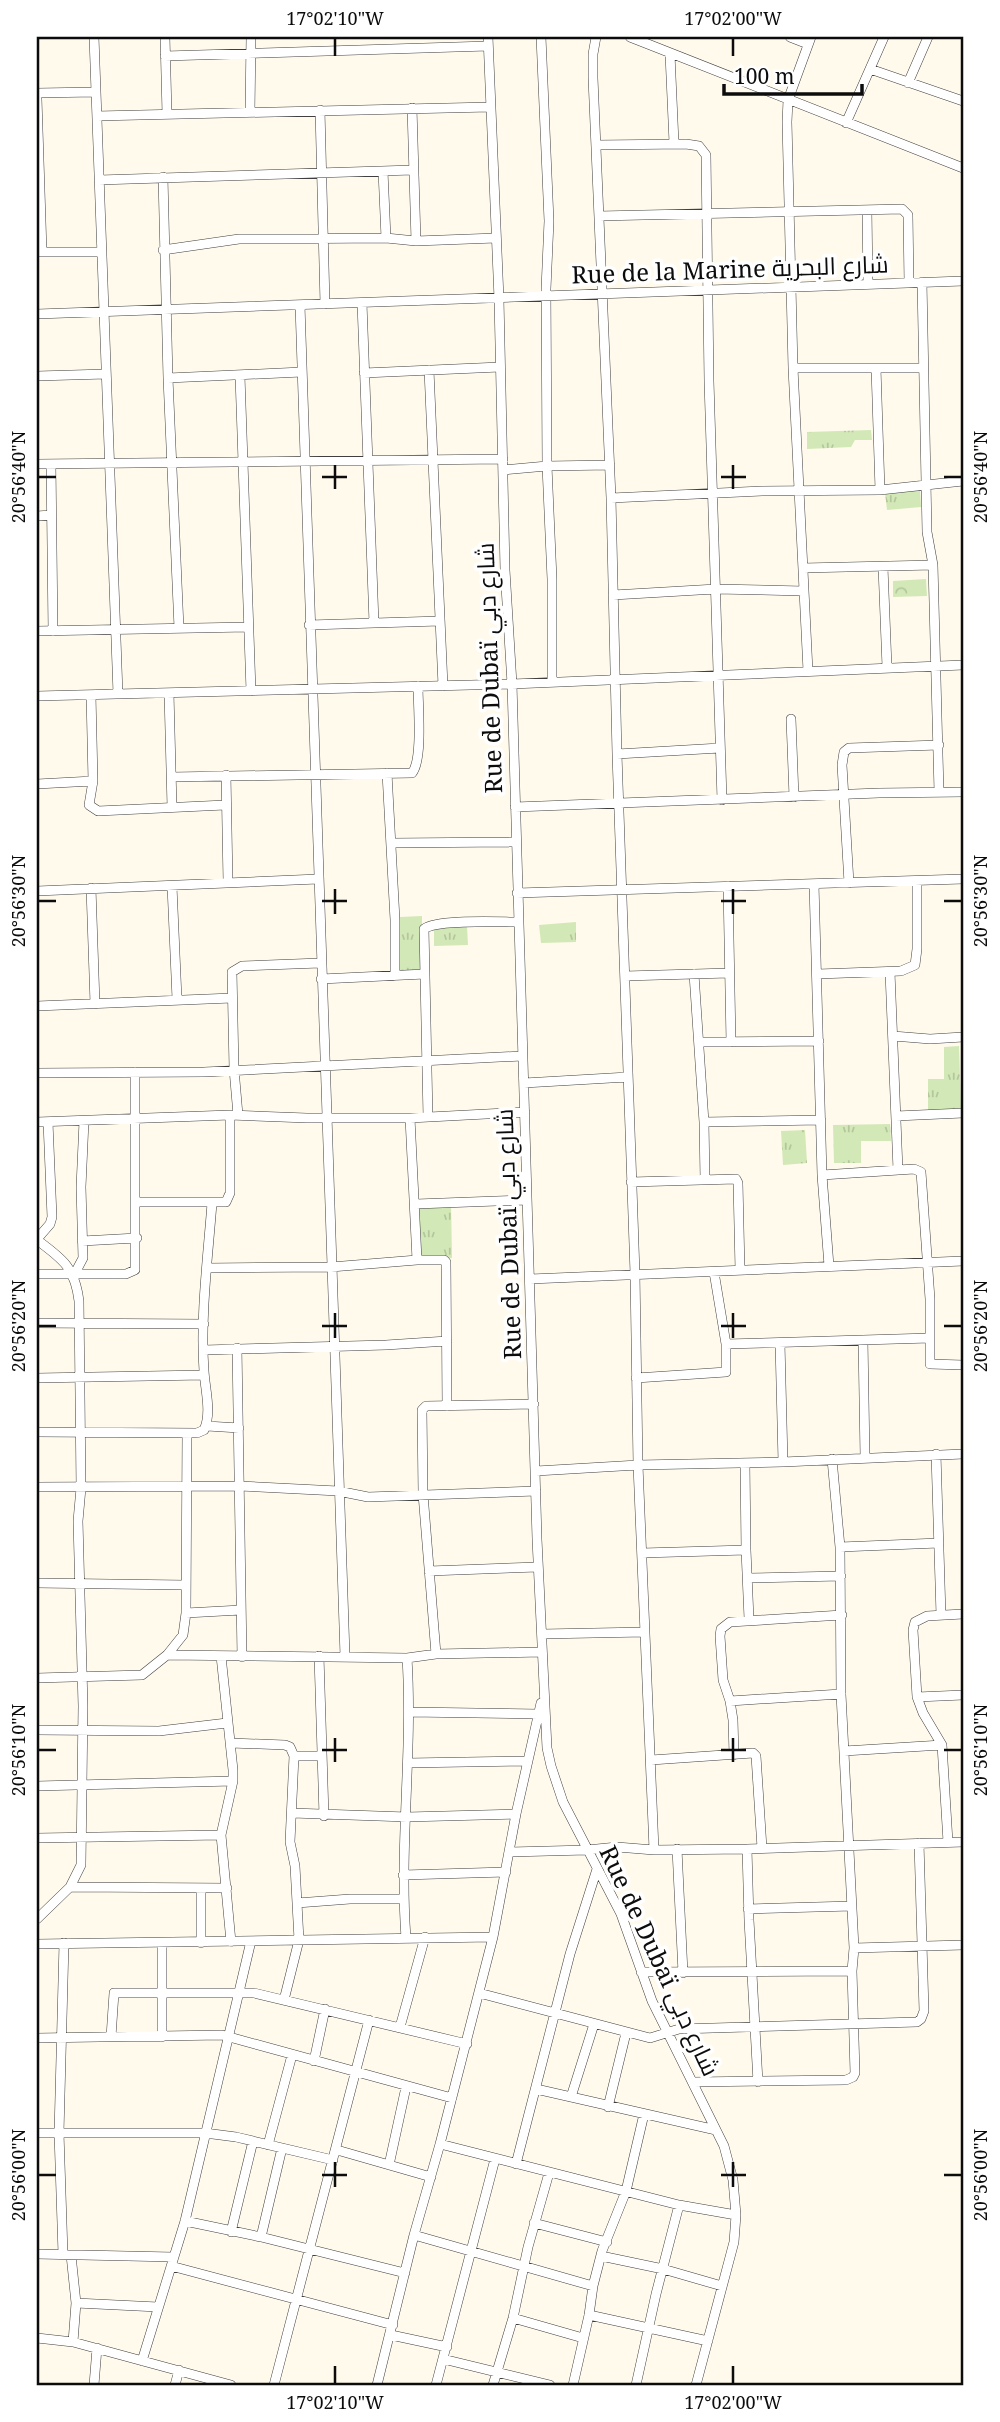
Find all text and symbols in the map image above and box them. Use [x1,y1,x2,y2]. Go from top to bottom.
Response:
text: 17°02'10"W [286,6,384,30]
text: 17°02'00"W [684,6,782,30]
scale bar [724,52,862,96]
text: 100 m [734,62,795,90]
street label: Rue de la Marine شارع البحرية [571,246,889,292]
text: 20°56'40"N [6,430,30,523]
text: 20°56'40"N [968,430,992,523]
street label: Rue de Dubaï شارع دبي [468,542,513,794]
text: 20°56'30"N [6,854,30,947]
text: 20°56'30"N [968,854,992,947]
street label: Rue de Dubaï شارع دبي [487,1108,532,1360]
text: 20°56'20"N [6,1279,30,1372]
text: 20°56'20"N [968,1279,992,1372]
text: 20°56'10"N [6,1703,30,1796]
text: 20°56'10"N [968,1703,992,1796]
street label: Rue de Dubaï شارع دبي [589,1840,728,2083]
text: 20°56'00"N [6,2128,30,2221]
text: 20°56'00"N [968,2128,992,2221]
text: 17°02'10"W [286,2390,384,2414]
text: 17°02'00"W [684,2390,782,2414]

